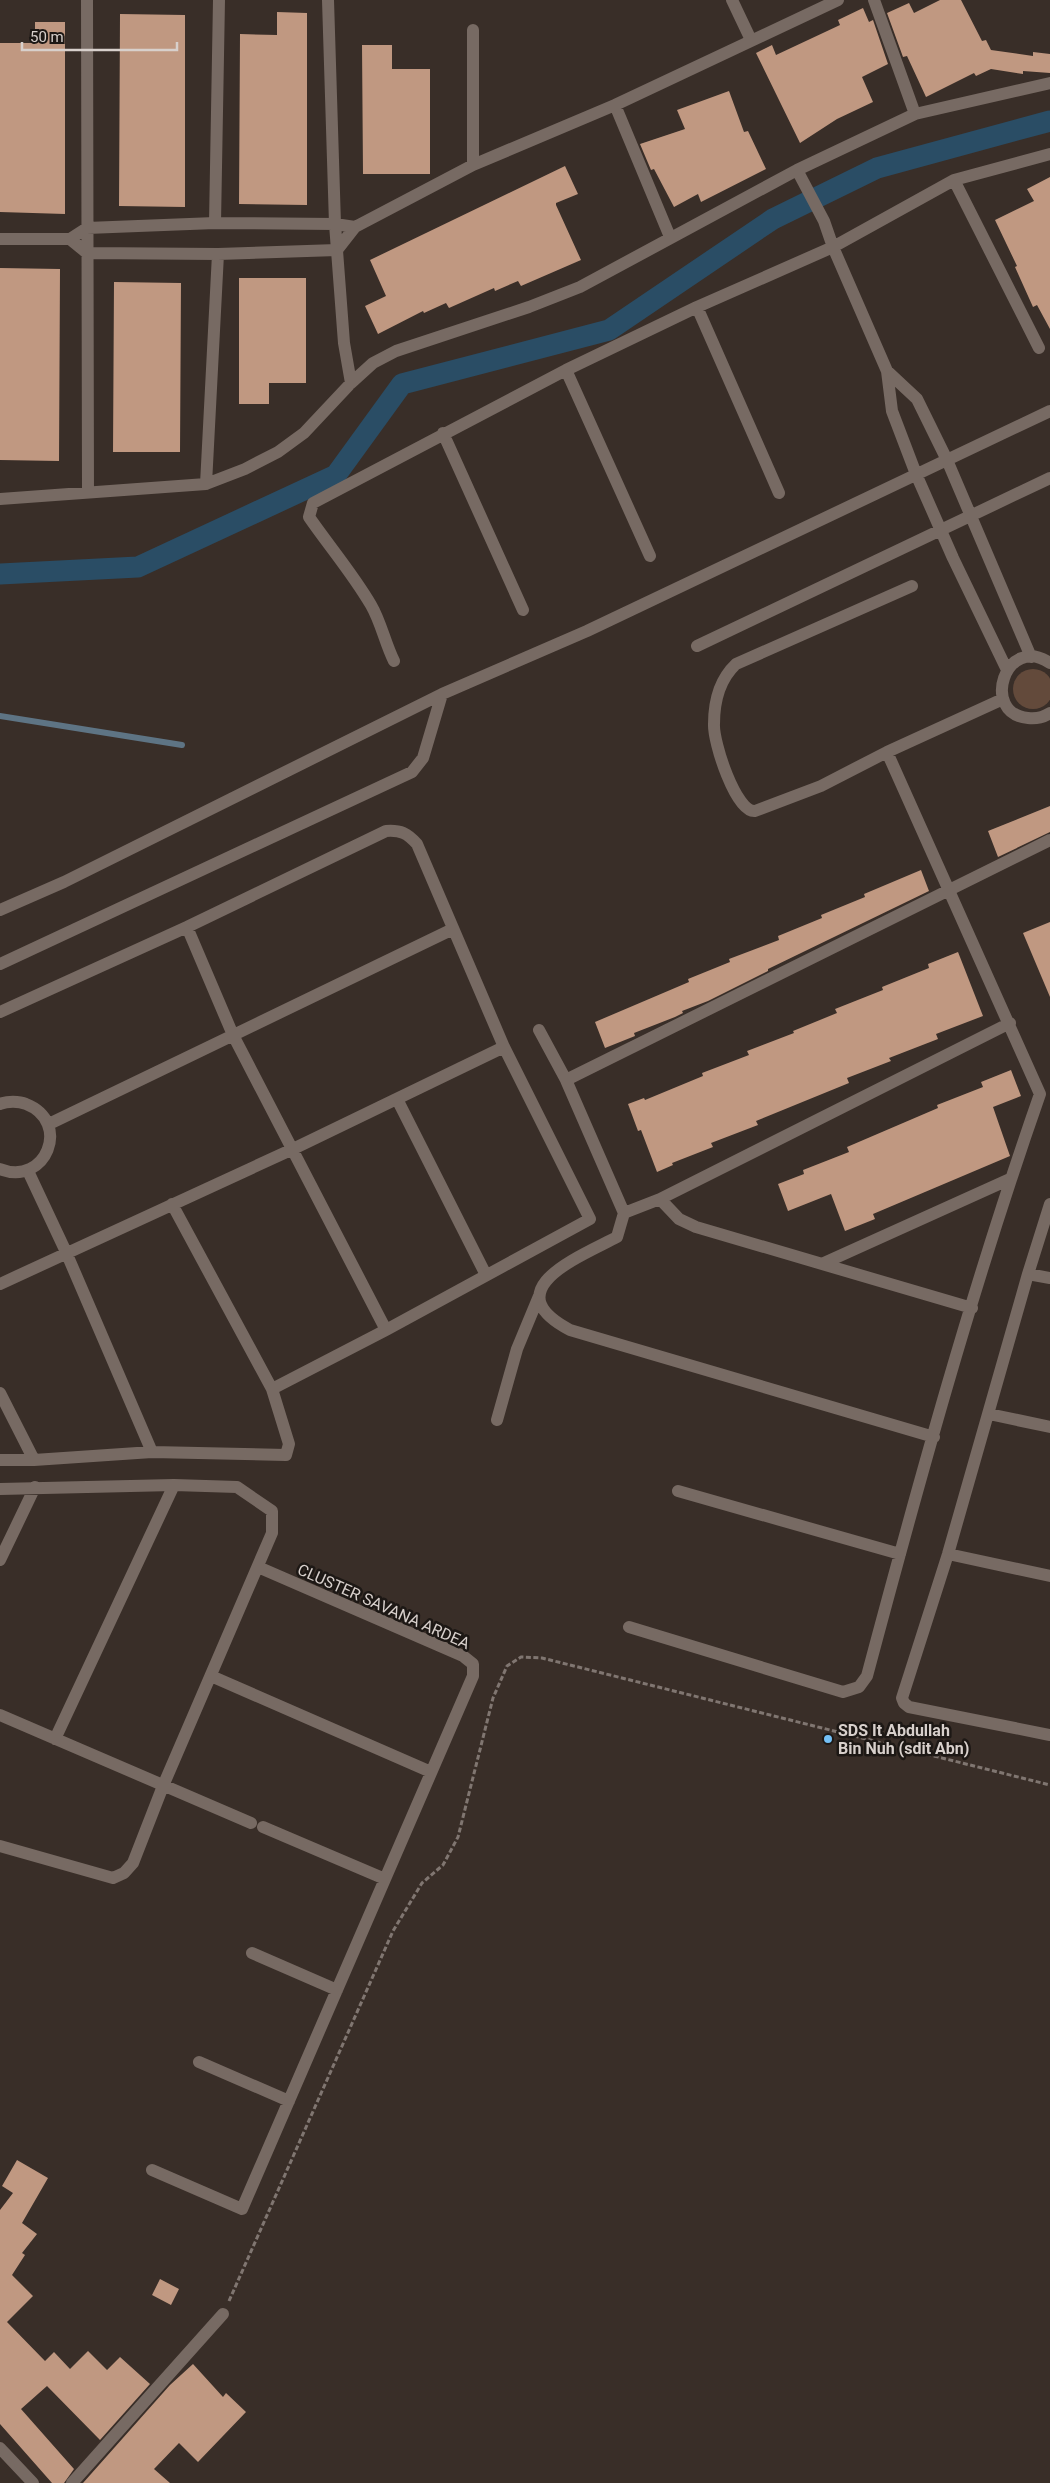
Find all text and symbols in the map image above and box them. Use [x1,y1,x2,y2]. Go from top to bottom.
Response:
scale bar [22,20,178,52]
text: 50 m [30,28,64,46]
street label: CLUSTER SAVANA ARDEA [295,1560,473,1653]
place label: SDS It Abdullah Bin Nuh (sdit Abn) [838,1721,969,1758]
marker: SDS It Abdullah Bin Nuh (sdit Abn) [822,1733,834,1745]

